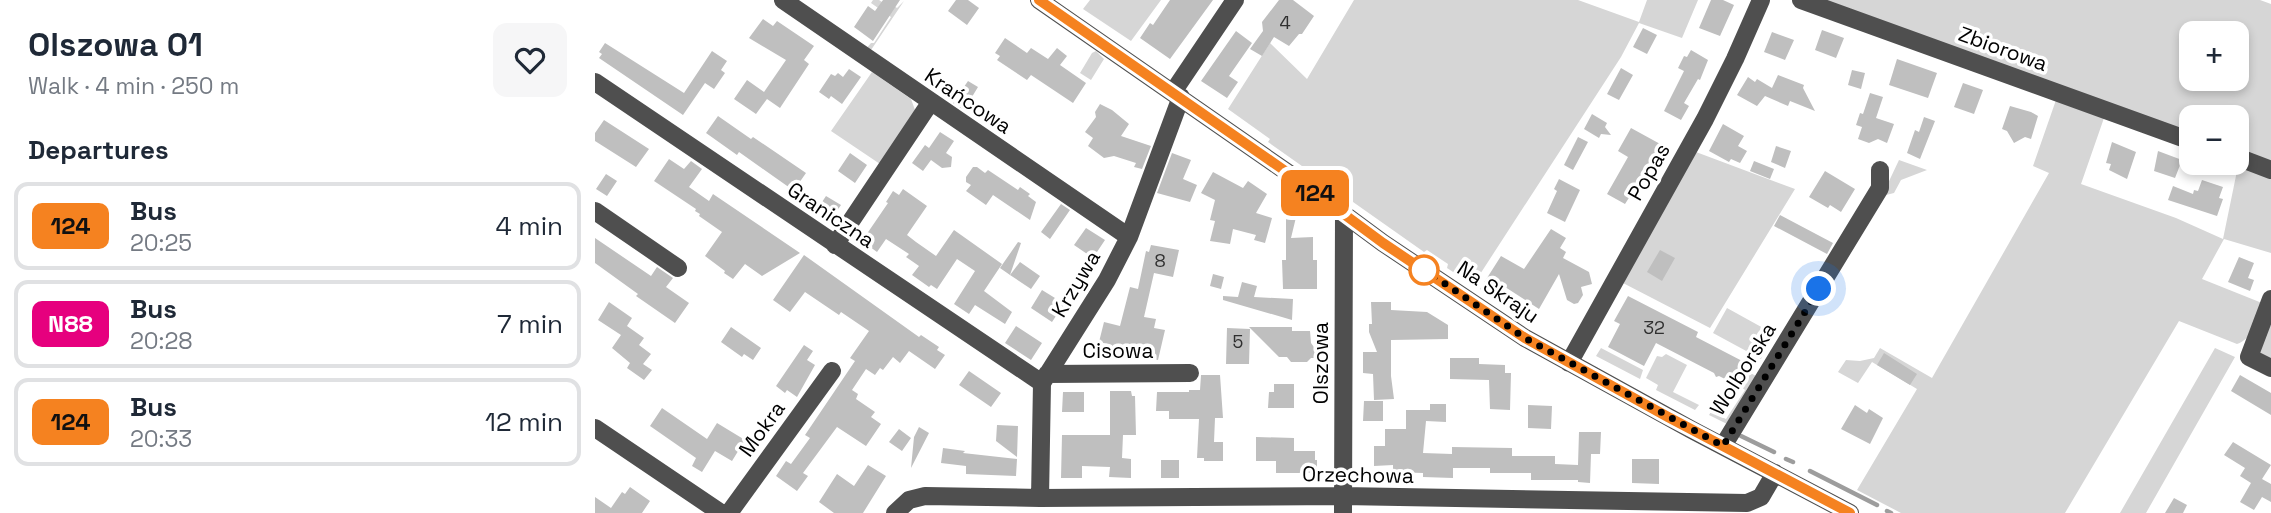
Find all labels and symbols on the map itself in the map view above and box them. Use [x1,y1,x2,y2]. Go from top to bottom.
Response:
house number: 4 [1279,11,1291,34]
street label: Zbiorowa [1955,20,2051,77]
street label: Krańcowa [920,62,1017,140]
street label: Popas [1621,138,1676,205]
line badge: 124 [1275,170,1355,216]
street label: Graniczna [782,176,880,254]
street label: Krzywa [1045,245,1106,322]
house number: 8 [1154,249,1166,272]
street label: Na Skraju [1452,254,1544,329]
unlabelled marker [1409,255,1439,285]
your location [1801,271,1836,306]
house number: 32 [1643,316,1665,339]
street label: Wolborska [1703,317,1782,420]
street label: Olszowa [1307,322,1334,404]
house number: 5 [1233,330,1243,353]
street label: Cisowa [1082,337,1154,364]
street label: Mokra [732,396,791,462]
street label: Orzechowa [1302,460,1414,489]

